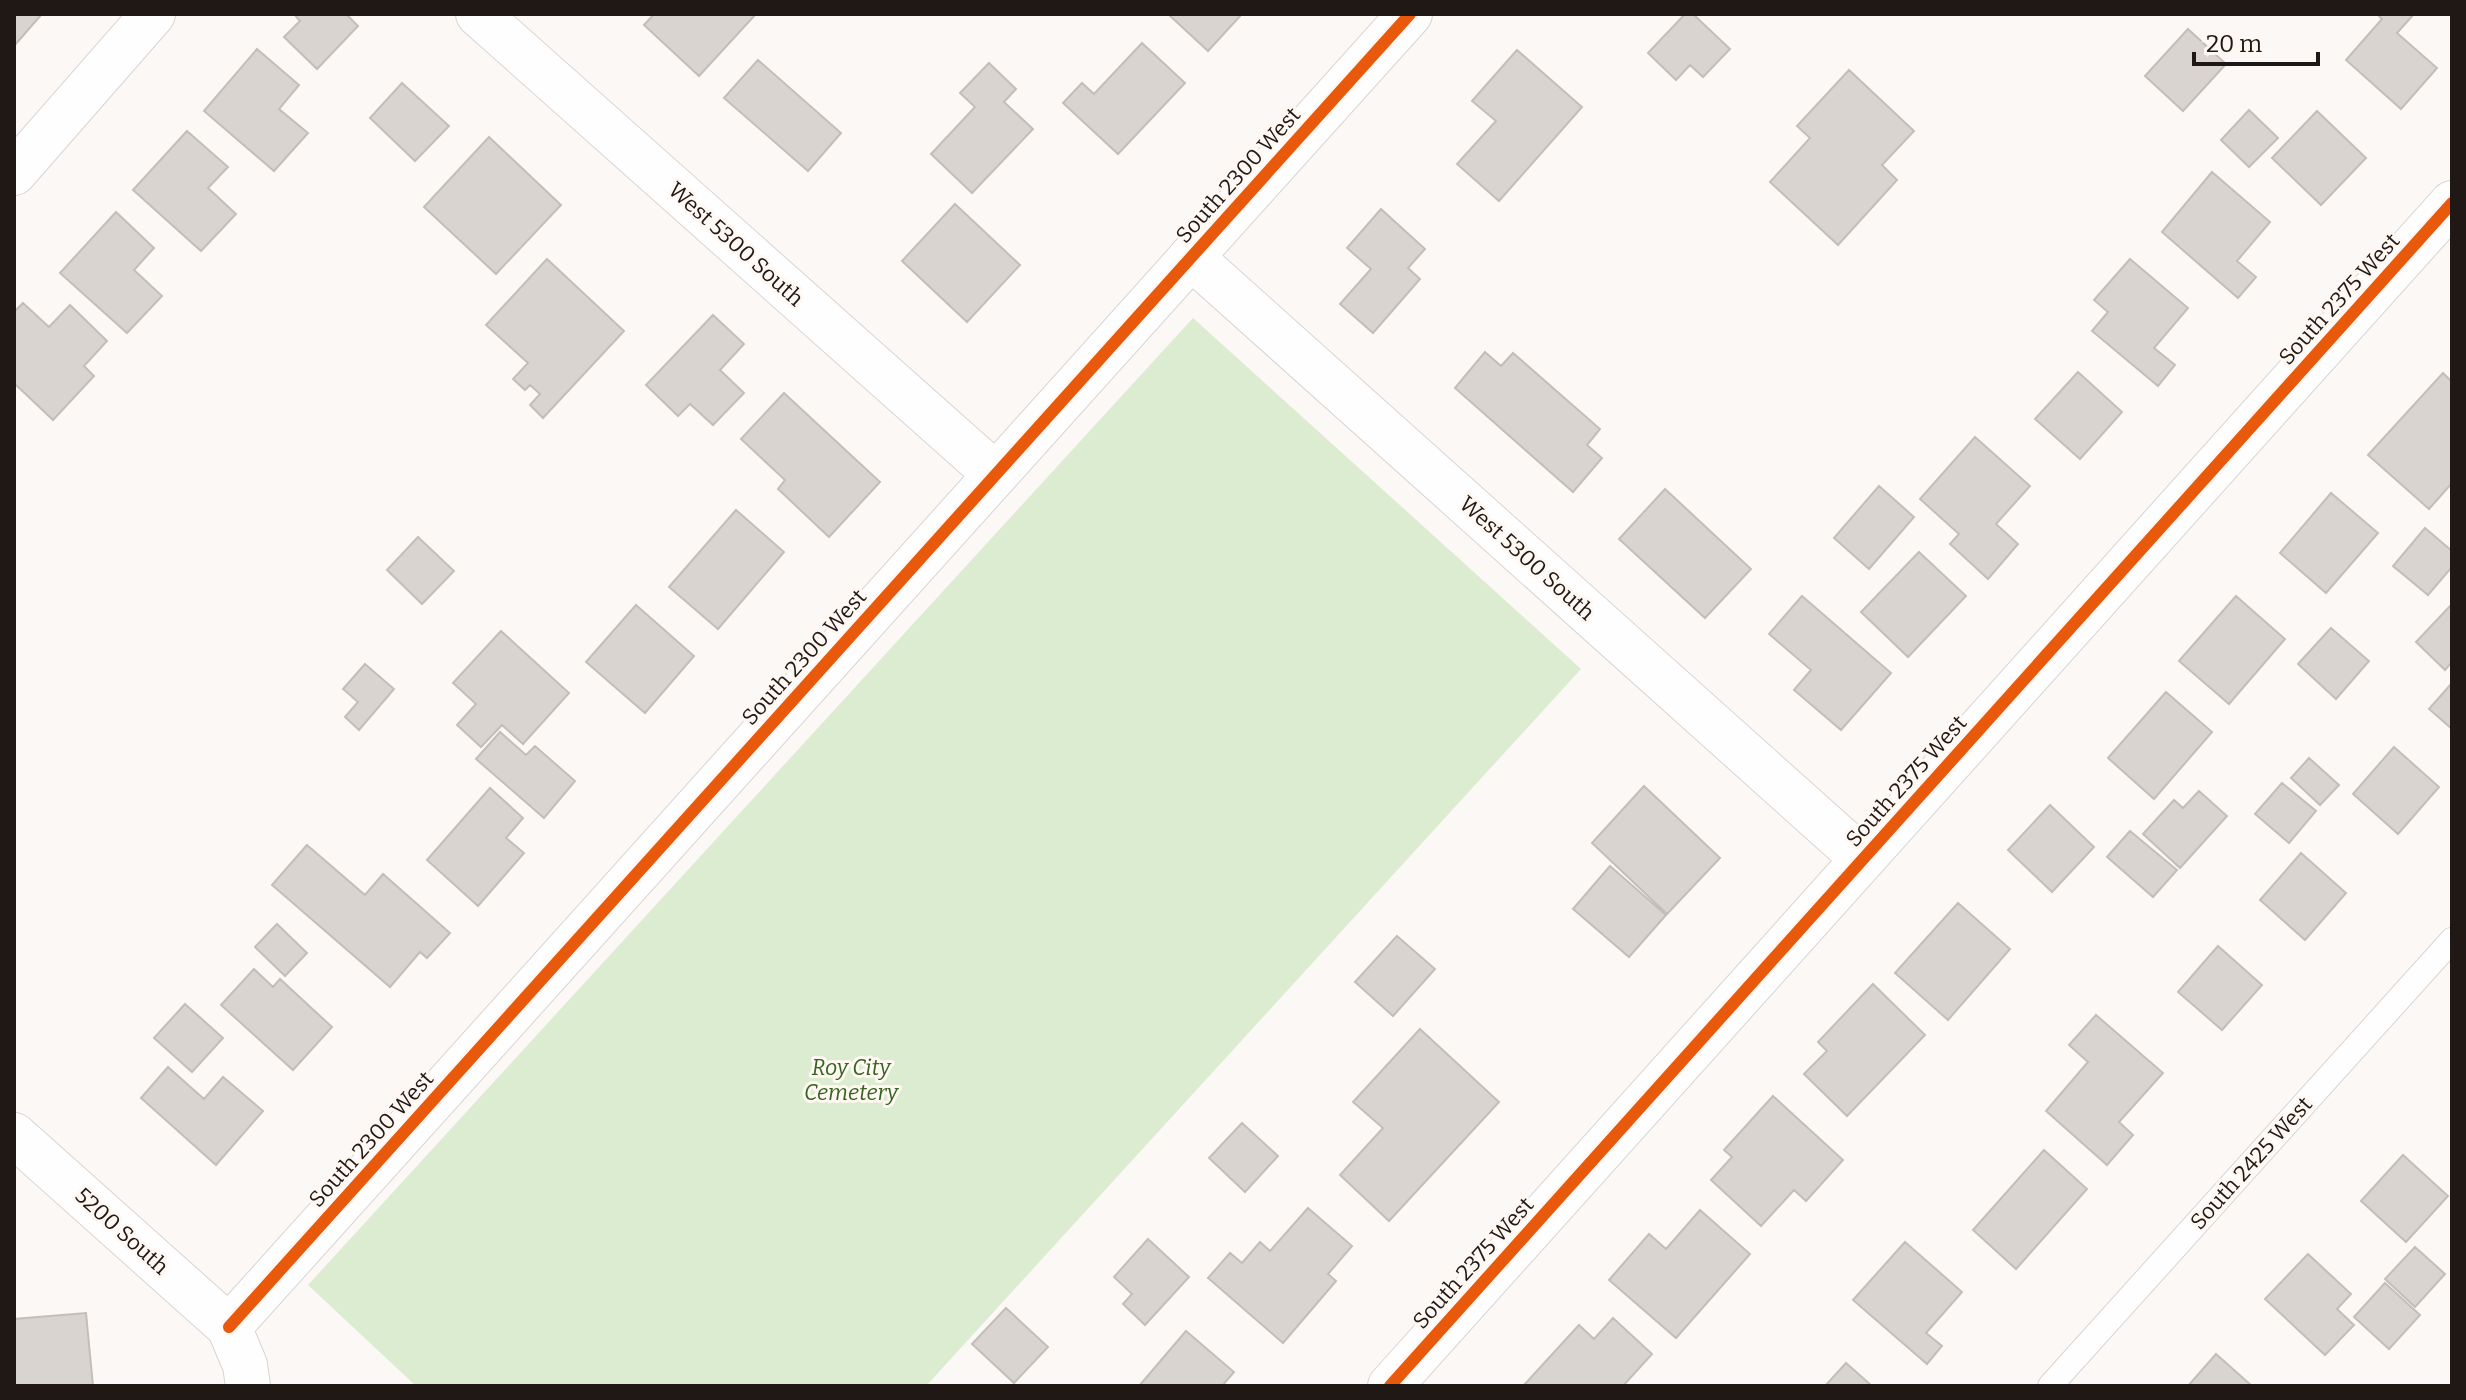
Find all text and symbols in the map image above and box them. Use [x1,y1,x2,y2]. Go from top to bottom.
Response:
scale bar [2194,16,2318,66]
text: 20 m [2206,30,2262,58]
street label: South 2300 West [1170,101,1306,249]
street label: West 5300 South [663,176,809,312]
street label: South 2375 West [2273,228,2405,370]
street label: West 5300 South [1454,490,1600,626]
street label: South 2300 West [736,583,872,731]
street label: South 2375 West [1840,710,1972,852]
park label: Roy City Cemetery [804,1054,900,1106]
street label: South 2300 West [303,1065,439,1213]
street label: South 2425 West [2184,1091,2318,1235]
street label: 5200 South [70,1182,175,1280]
street label: South 2375 West [1407,1192,1539,1334]

